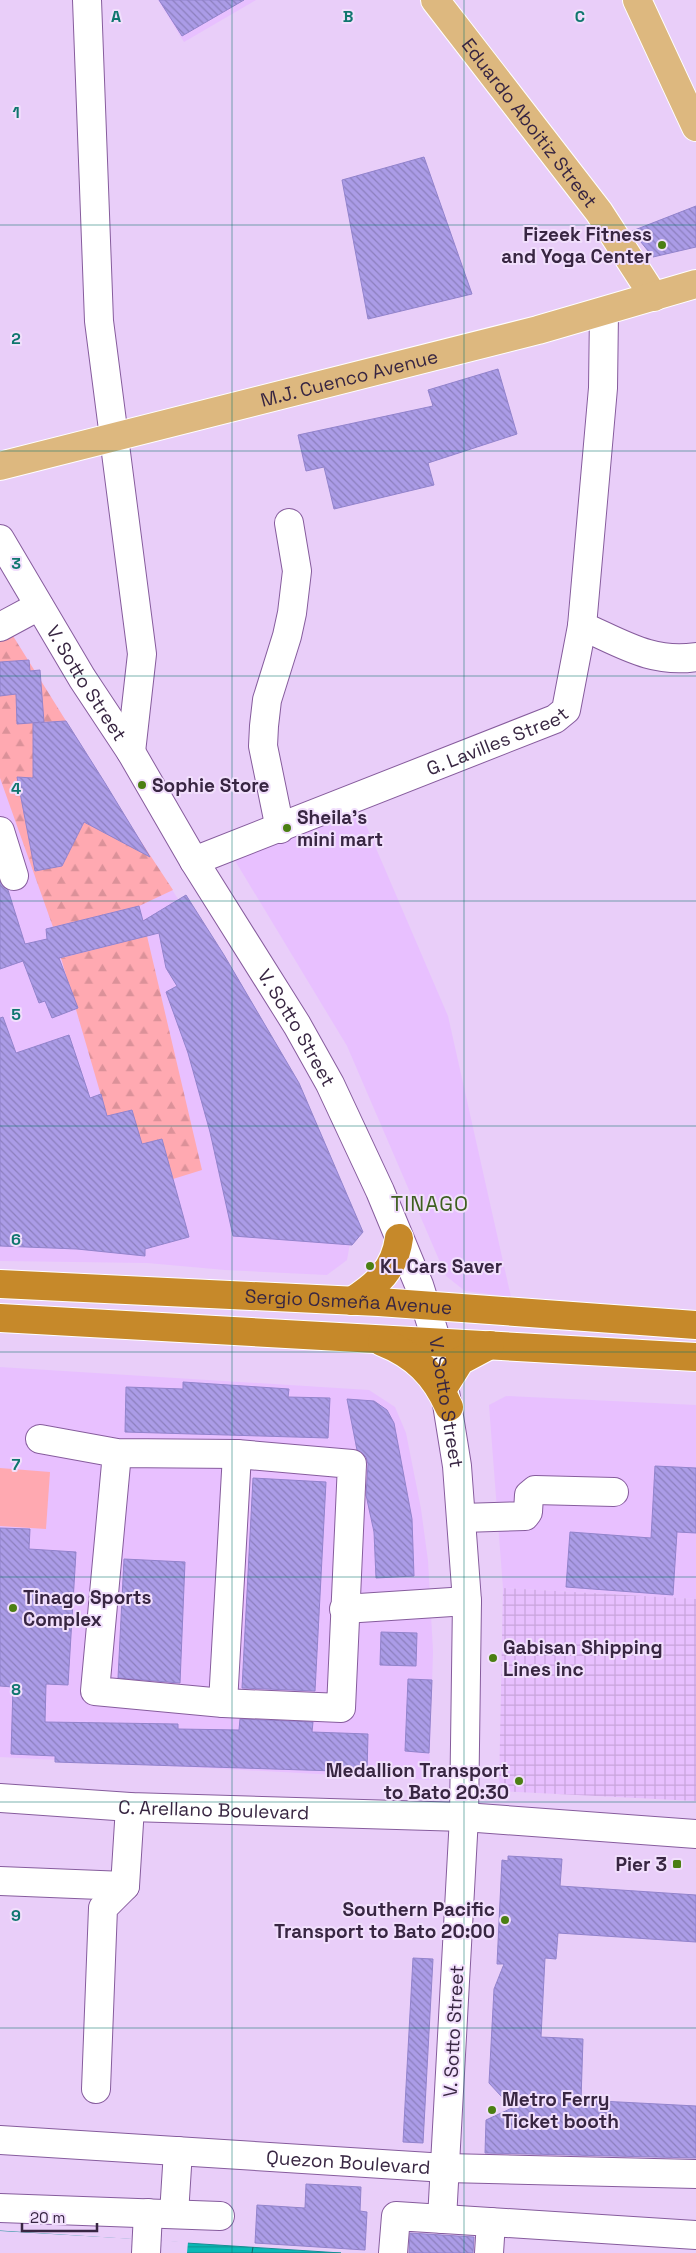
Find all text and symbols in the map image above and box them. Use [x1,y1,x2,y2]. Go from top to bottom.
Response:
text: A [111,6,121,27]
text: B [343,6,353,27]
text: C [575,6,585,27]
street label: Eduardo Aboitiz Street [456,33,603,213]
text: 1 [12,102,20,123]
place label: Fizeek Fitness and Yoga Center [501,222,652,269]
marker: Fizeek Fitness and Yoga Center [656,239,668,251]
text: 2 [11,328,21,349]
street label: M.J. Cuenco Avenue [258,344,441,413]
text: 3 [11,553,21,574]
street label: V. Sotto Street [41,621,132,746]
street label: G. Lavilles Street [423,701,574,781]
place label: Sophie Store [152,773,269,798]
text: 4 [11,778,21,799]
marker: Sophie Store [136,779,148,791]
place label: Sheila's mini mart [297,805,383,852]
marker: Sheila's mini mart [281,822,293,834]
street label: V. Sotto Street [252,965,341,1091]
text: 5 [11,1004,21,1025]
district label: TINAGO [391,1190,469,1217]
text: 6 [11,1229,21,1250]
place label: KL Cars Saver [380,1254,502,1279]
marker: KL Cars Saver [364,1260,376,1272]
street label: Sergio Osmeña Avenue [244,1284,453,1320]
street label: V. Sotto Street [423,1335,469,1470]
text: 7 [12,1454,21,1475]
place label: Tinago Sports Complex [23,1585,152,1632]
marker: Tinago Sports Complex [7,1602,19,1614]
place label: Gabisan Shipping Lines inc [503,1635,663,1682]
marker: Gabisan Shipping Lines inc [487,1652,499,1664]
text: 8 [11,1679,21,1700]
place label: Medallion Transport to Bato 20:30 [326,1758,509,1805]
marker: Medallion Transport to Bato 20:30 [513,1775,525,1787]
street label: C. Arellano Boulevard [117,1794,310,1825]
place label: Pier 3 [616,1852,667,1877]
marker: Pier 3 [671,1858,683,1870]
place label: Southern Pacific Transport to Bato 20:00 [274,1897,495,1944]
text: 9 [11,1905,21,1926]
marker: Southern Pacific Transport to Bato 20:00 [499,1914,511,1926]
street label: V. Sotto Street [438,1964,469,2098]
place label: Metro Ferry Ticket booth [502,2087,619,2134]
marker: Metro Ferry Ticket booth [486,2104,498,2116]
street label: Quezon Boulevard [265,2145,431,2180]
scale bar [22,2200,98,2232]
text: 20 m [30,2208,65,2227]

